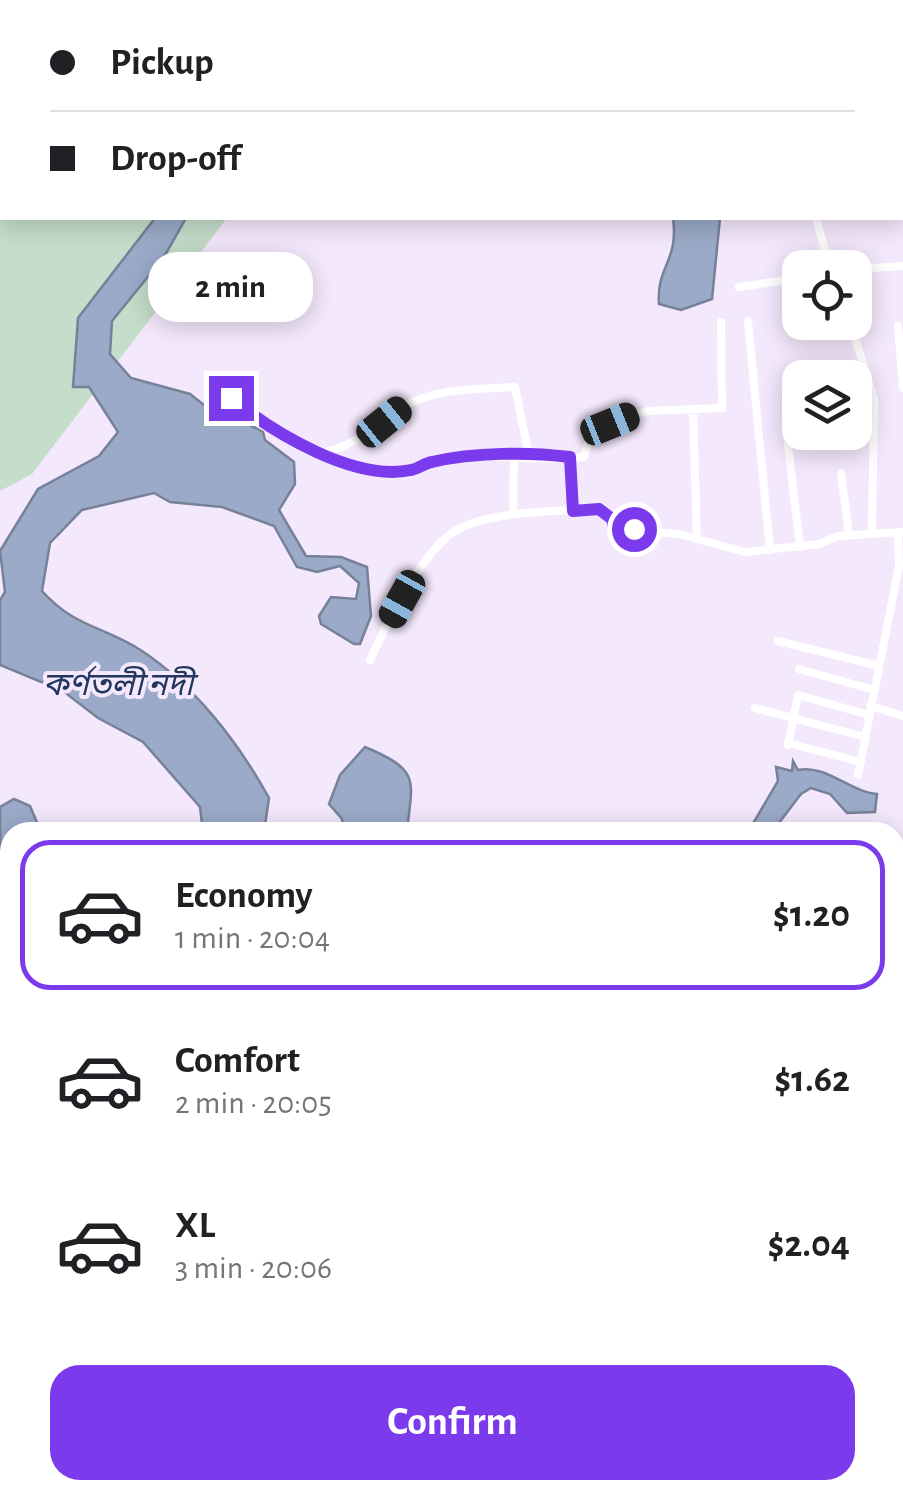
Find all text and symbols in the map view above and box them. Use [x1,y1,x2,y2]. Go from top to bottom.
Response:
text: Pickup [110,44,214,82]
text: Drop-off [110,140,241,178]
map controls [782,250,872,450]
button: locate [782,250,872,340]
callout: 2 min [148,253,314,323]
text: 2 min [195,271,266,303]
button: layers [782,360,872,450]
route end [209,376,254,421]
car [351,391,417,453]
car [577,399,643,449]
route start [612,507,657,552]
car [374,565,430,633]
water label: কর্ণতলী নদী [43,665,199,701]
icon: car [55,870,145,960]
text: Economy [175,877,313,915]
text: $1.20 [773,896,850,934]
text: 1 min · 20:04 [175,922,330,954]
icon: car [55,1035,145,1125]
text: Comfort [175,1042,300,1080]
text: $1.62 [774,1061,850,1099]
text: 2 min · 20:05 [175,1087,332,1119]
icon: car [55,1200,145,1290]
text: XL [175,1207,215,1245]
text: $2.04 [767,1226,850,1264]
text: 3 min · 20:06 [175,1252,332,1284]
button: Confirm [50,1365,855,1480]

